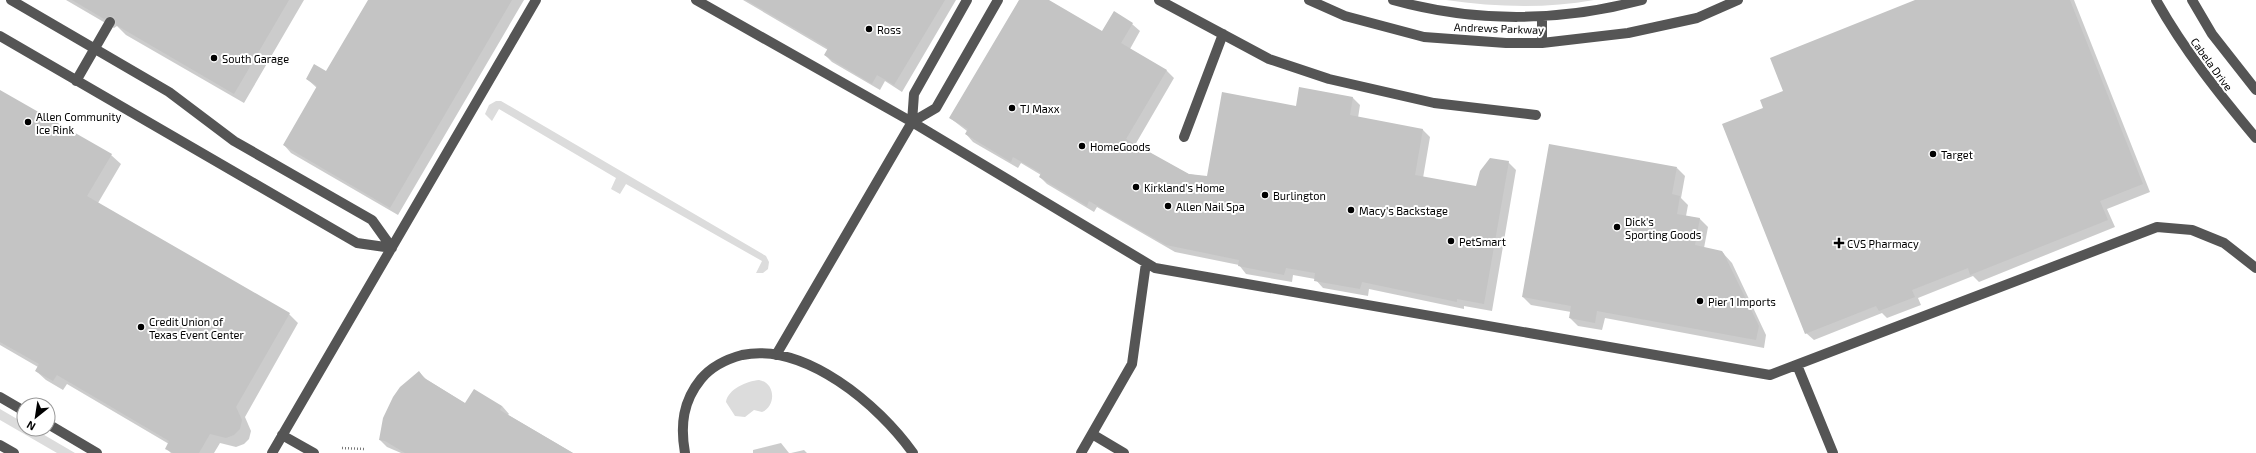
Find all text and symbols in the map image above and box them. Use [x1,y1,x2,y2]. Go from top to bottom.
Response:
street label: Andrews Parkway [1454,20,1544,36]
place label: Ross [877,23,902,36]
marker: Ross [864,24,874,34]
street label: Cabela Drive [2188,35,2236,93]
place label: South Garage [222,52,289,65]
marker: South Garage [209,53,219,63]
place label: TJ Maxx [1020,102,1060,115]
marker: TJ Maxx [1007,103,1017,113]
place label: Allen Community Ice Rink [36,110,121,136]
marker: Allen Community Ice Rink [23,117,33,127]
place label: HomeGoods [1090,140,1151,153]
marker: HomeGoods [1077,141,1087,151]
place label: Target [1941,148,1973,161]
marker: Target [1928,149,1938,159]
place label: Kirkland's Home [1144,181,1225,194]
marker: Kirkland's Home [1131,182,1141,192]
place label: Burlington [1273,189,1326,202]
marker: Burlington [1260,190,1270,200]
place label: Allen Nail Spa [1176,200,1245,213]
marker: Allen Nail Spa [1163,201,1173,211]
place label: Macy's Backstage [1359,204,1448,217]
marker: Macy's Backstage [1346,205,1356,215]
place label: Dick's Sporting Goods [1625,215,1702,241]
marker: Dick's Sporting Goods [1612,222,1622,232]
place label: PetSmart [1459,235,1506,248]
marker: PetSmart [1446,236,1456,246]
place label: CVS Pharmacy [1847,237,1919,250]
marker: CVS Pharmacy [1834,238,1844,248]
place label: Pier 1 Imports [1708,295,1776,308]
marker: Pier 1 Imports [1695,296,1705,306]
place label: Credit Union of Texas Event Center [149,315,244,341]
marker: Credit Union of Texas Event Center [136,322,146,332]
north arrow [16,397,56,437]
text: N [24,418,37,434]

